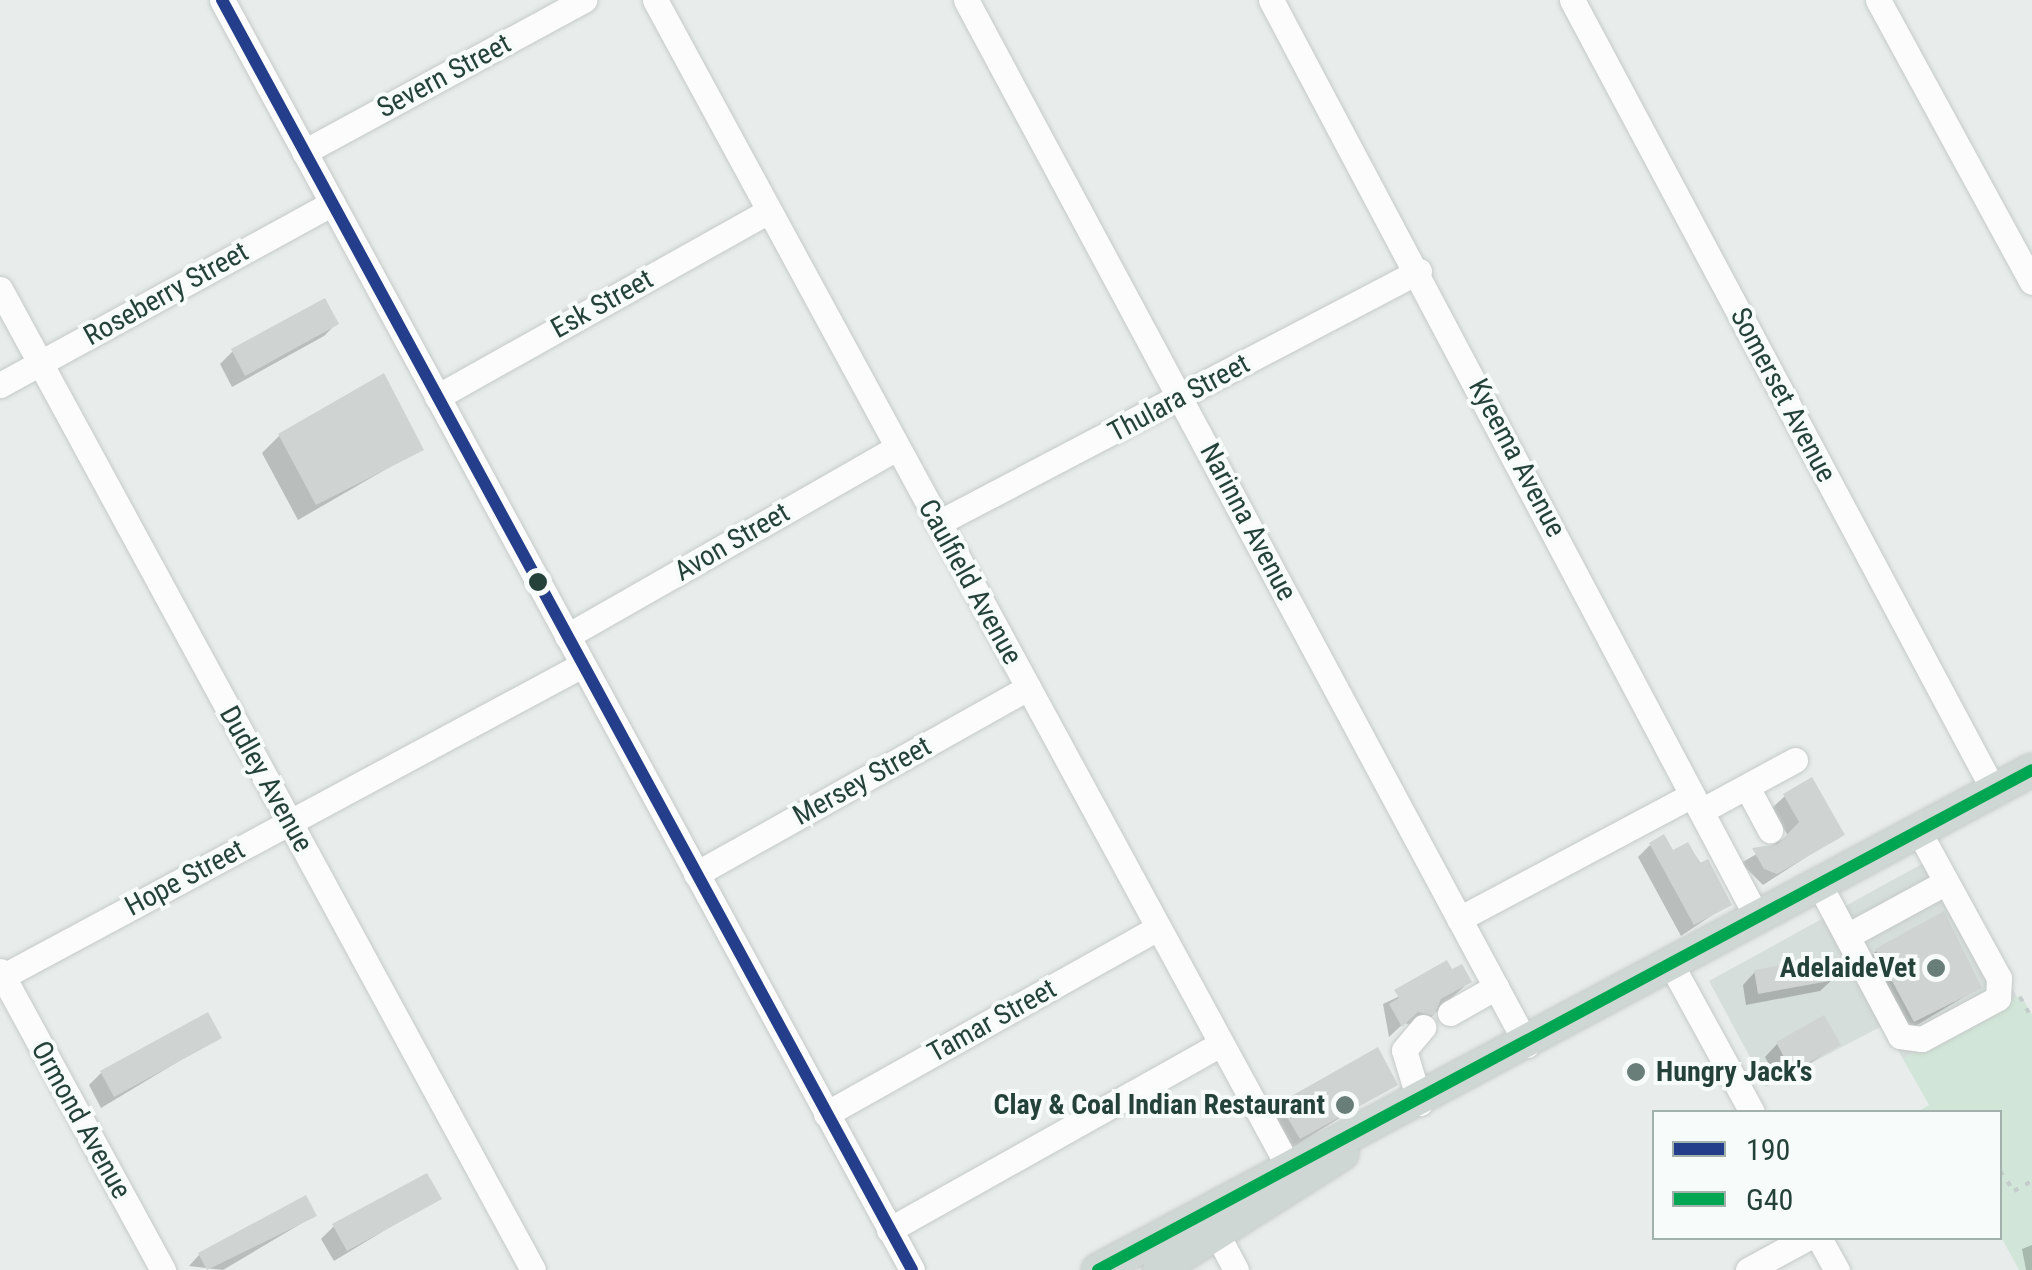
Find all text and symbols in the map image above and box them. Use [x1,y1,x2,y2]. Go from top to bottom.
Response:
street label: Severn Street [371,27,517,125]
street label: Roseberry Street [78,235,254,353]
street label: Esk Street [545,262,659,346]
street label: Somerset Avenue [1723,302,1843,488]
street label: Thulara Street [1103,347,1255,449]
street label: Kyeema Avenue [1461,373,1573,543]
street label: Narinna Avenue [1192,438,1304,606]
street label: Caulfield Avenue [911,494,1029,670]
street label: Avon Street [669,496,795,588]
unlabelled marker [528,572,548,592]
street label: Dudley Avenue [212,700,320,858]
street label: Mersey Street [787,729,937,833]
street label: Hope Street [120,833,250,923]
place label: AdelaideVet [1780,951,1916,985]
marker: AdelaideVet [1925,957,1947,979]
street label: Tamar Street [922,972,1062,1070]
street label: Ormond Avenue [24,1035,138,1205]
place label: Hungry Jack's [1656,1055,1812,1089]
marker: Hungry Jack's [1625,1061,1647,1083]
place label: Clay & Coal Indian Restaurant [994,1088,1325,1122]
marker: Clay & Coal Indian Restaurant [1334,1094,1356,1116]
legend [1652,1110,2002,1240]
text: 190 [1746,1132,1790,1167]
text: G40 [1746,1182,1793,1217]

